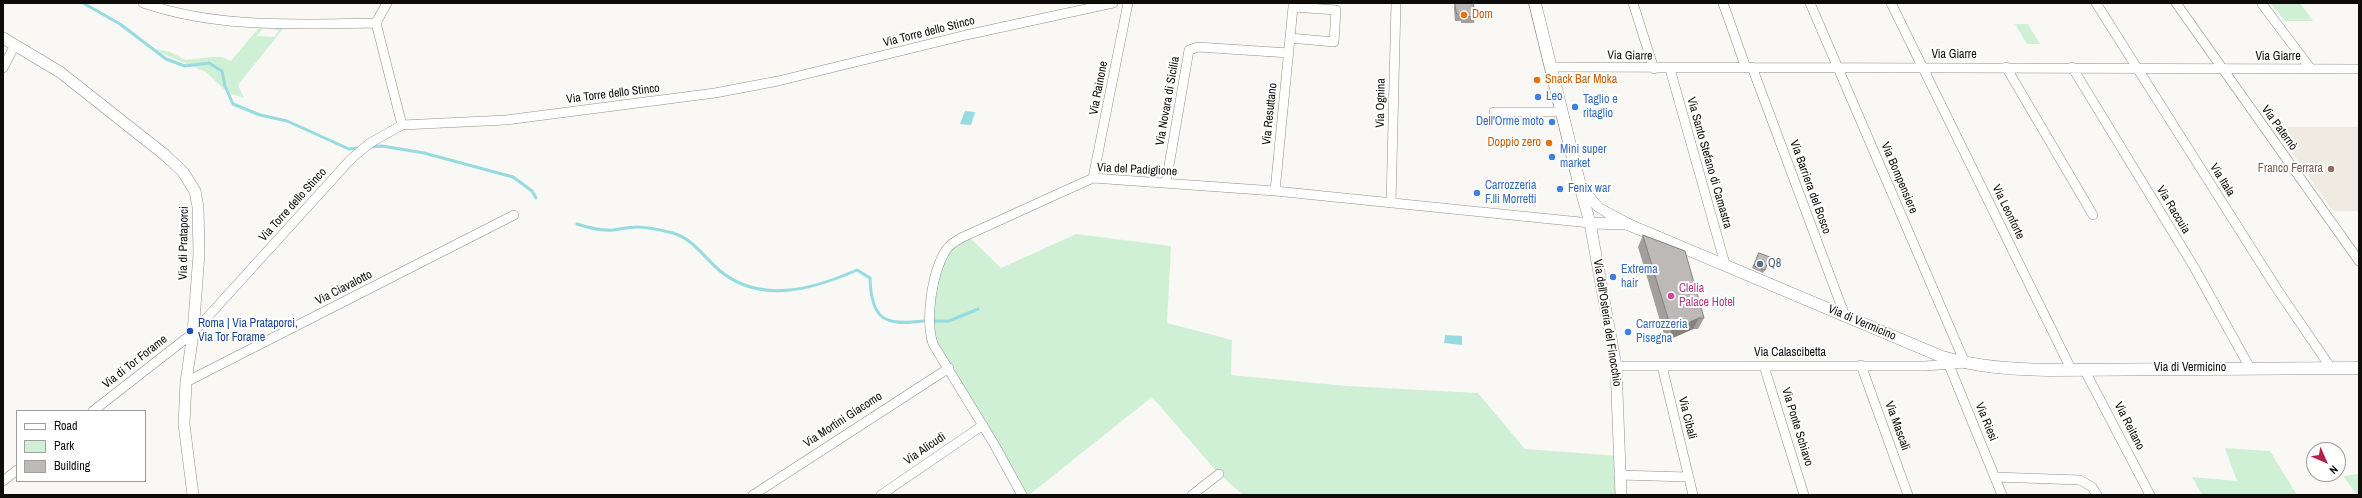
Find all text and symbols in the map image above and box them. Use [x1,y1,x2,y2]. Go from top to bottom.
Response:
place label: Dom [1472,8,1493,22]
marker: Dom [1459,10,1469,20]
street label: Via Torre dello Stinco [882,14,976,50]
street label: Via Giarre [1607,48,1653,64]
street label: Via Giarre [1931,48,1977,62]
street label: Via Giarre [2255,50,2301,64]
street label: Via Novara di Sicilia [1153,55,1183,147]
street label: Via Rainone [1087,60,1111,116]
place label: Snack Bar Moka [1545,73,1617,87]
marker: Snack Bar Moka [1532,75,1542,85]
street label: Via Ognina [1373,78,1389,128]
street label: Via Torre dello Stinco [566,81,660,107]
street label: Via Resuttano [1260,82,1280,146]
place label: Leo [1546,90,1562,104]
marker: Leo [1533,92,1543,102]
place label: Taglio e ritaglio [1583,93,1618,121]
street label: Via Santo Stefano di Camastra [1683,96,1735,230]
marker: Taglio e ritaglio [1570,102,1580,112]
street label: Via Paternò [2258,103,2300,153]
place label: Dell'Orme moto [1476,115,1544,129]
marker: Dell'Orme moto [1547,117,1557,127]
place label: Doppio zero [1487,136,1541,150]
marker: Doppio zero [1544,138,1554,148]
street label: Via Barriera del Bosco [1786,138,1834,236]
street label: Via Bompensiere [1878,140,1920,216]
place label: Mini super market [1560,143,1606,171]
marker: Mini super market [1547,152,1557,162]
street label: Via del Padiglione [1097,161,1177,179]
street label: Via Itala [2206,161,2238,199]
place label: Franco Ferrara [2258,162,2323,176]
marker: Franco Ferrara [2326,164,2336,174]
street label: Via Torre dello Stinco [256,165,330,245]
place label: Carrozzeria F.lli Morretti [1485,179,1536,207]
place label: Fenix war [1568,182,1611,196]
street label: Via Leonforte [1989,182,2027,242]
street label: Via Raccuia [2153,183,2193,237]
marker: Fenix war [1555,184,1565,194]
marker: Carrozzeria F.lli Morretti [1472,188,1482,198]
street label: Via di Prataporci [176,206,192,280]
place label: Q8 [1768,257,1781,271]
street label: Via dell'Osteria del Finocchio [1590,258,1624,388]
marker: Q8 [1755,259,1765,269]
place label: Extrema hair [1621,263,1658,291]
street label: Via Ciavalotto [313,268,375,308]
marker: Extrema hair [1608,272,1618,282]
place label: Clelia Palace Hotel [1679,282,1735,310]
marker: Clelia Palace Hotel [1666,291,1676,301]
street label: Via di Vermicino [1826,302,1898,344]
place label: Roma | Via Prataporci, Via Tor Forame [198,317,298,345]
place label: Carrozzeria Pisegna [1636,318,1687,346]
marker: Roma | Via Prataporci, Via Tor Forame [185,326,195,336]
marker: Carrozzeria Pisegna [1623,327,1633,337]
street label: Via di Tor Forame [100,332,170,392]
street label: Via Calascibetta [1754,346,1826,360]
street label: Via di Vermicino [2154,361,2226,375]
street label: Via Ponte Schiavo [1778,386,1816,468]
street label: Via Mortini Giacomo [801,389,885,451]
street label: Via Cibali [1675,395,1699,441]
street label: Via Mascali [1881,399,1913,453]
street label: Via Reitano [2111,400,2147,452]
street label: Via Riesi [1972,401,2000,443]
legend [16,410,146,482]
text: Road [54,418,78,434]
street label: Via Alicudi [901,430,949,468]
text: Park [54,438,74,454]
north arrow [2306,442,2346,482]
text: Building [54,458,90,474]
text: N [2327,463,2341,477]

